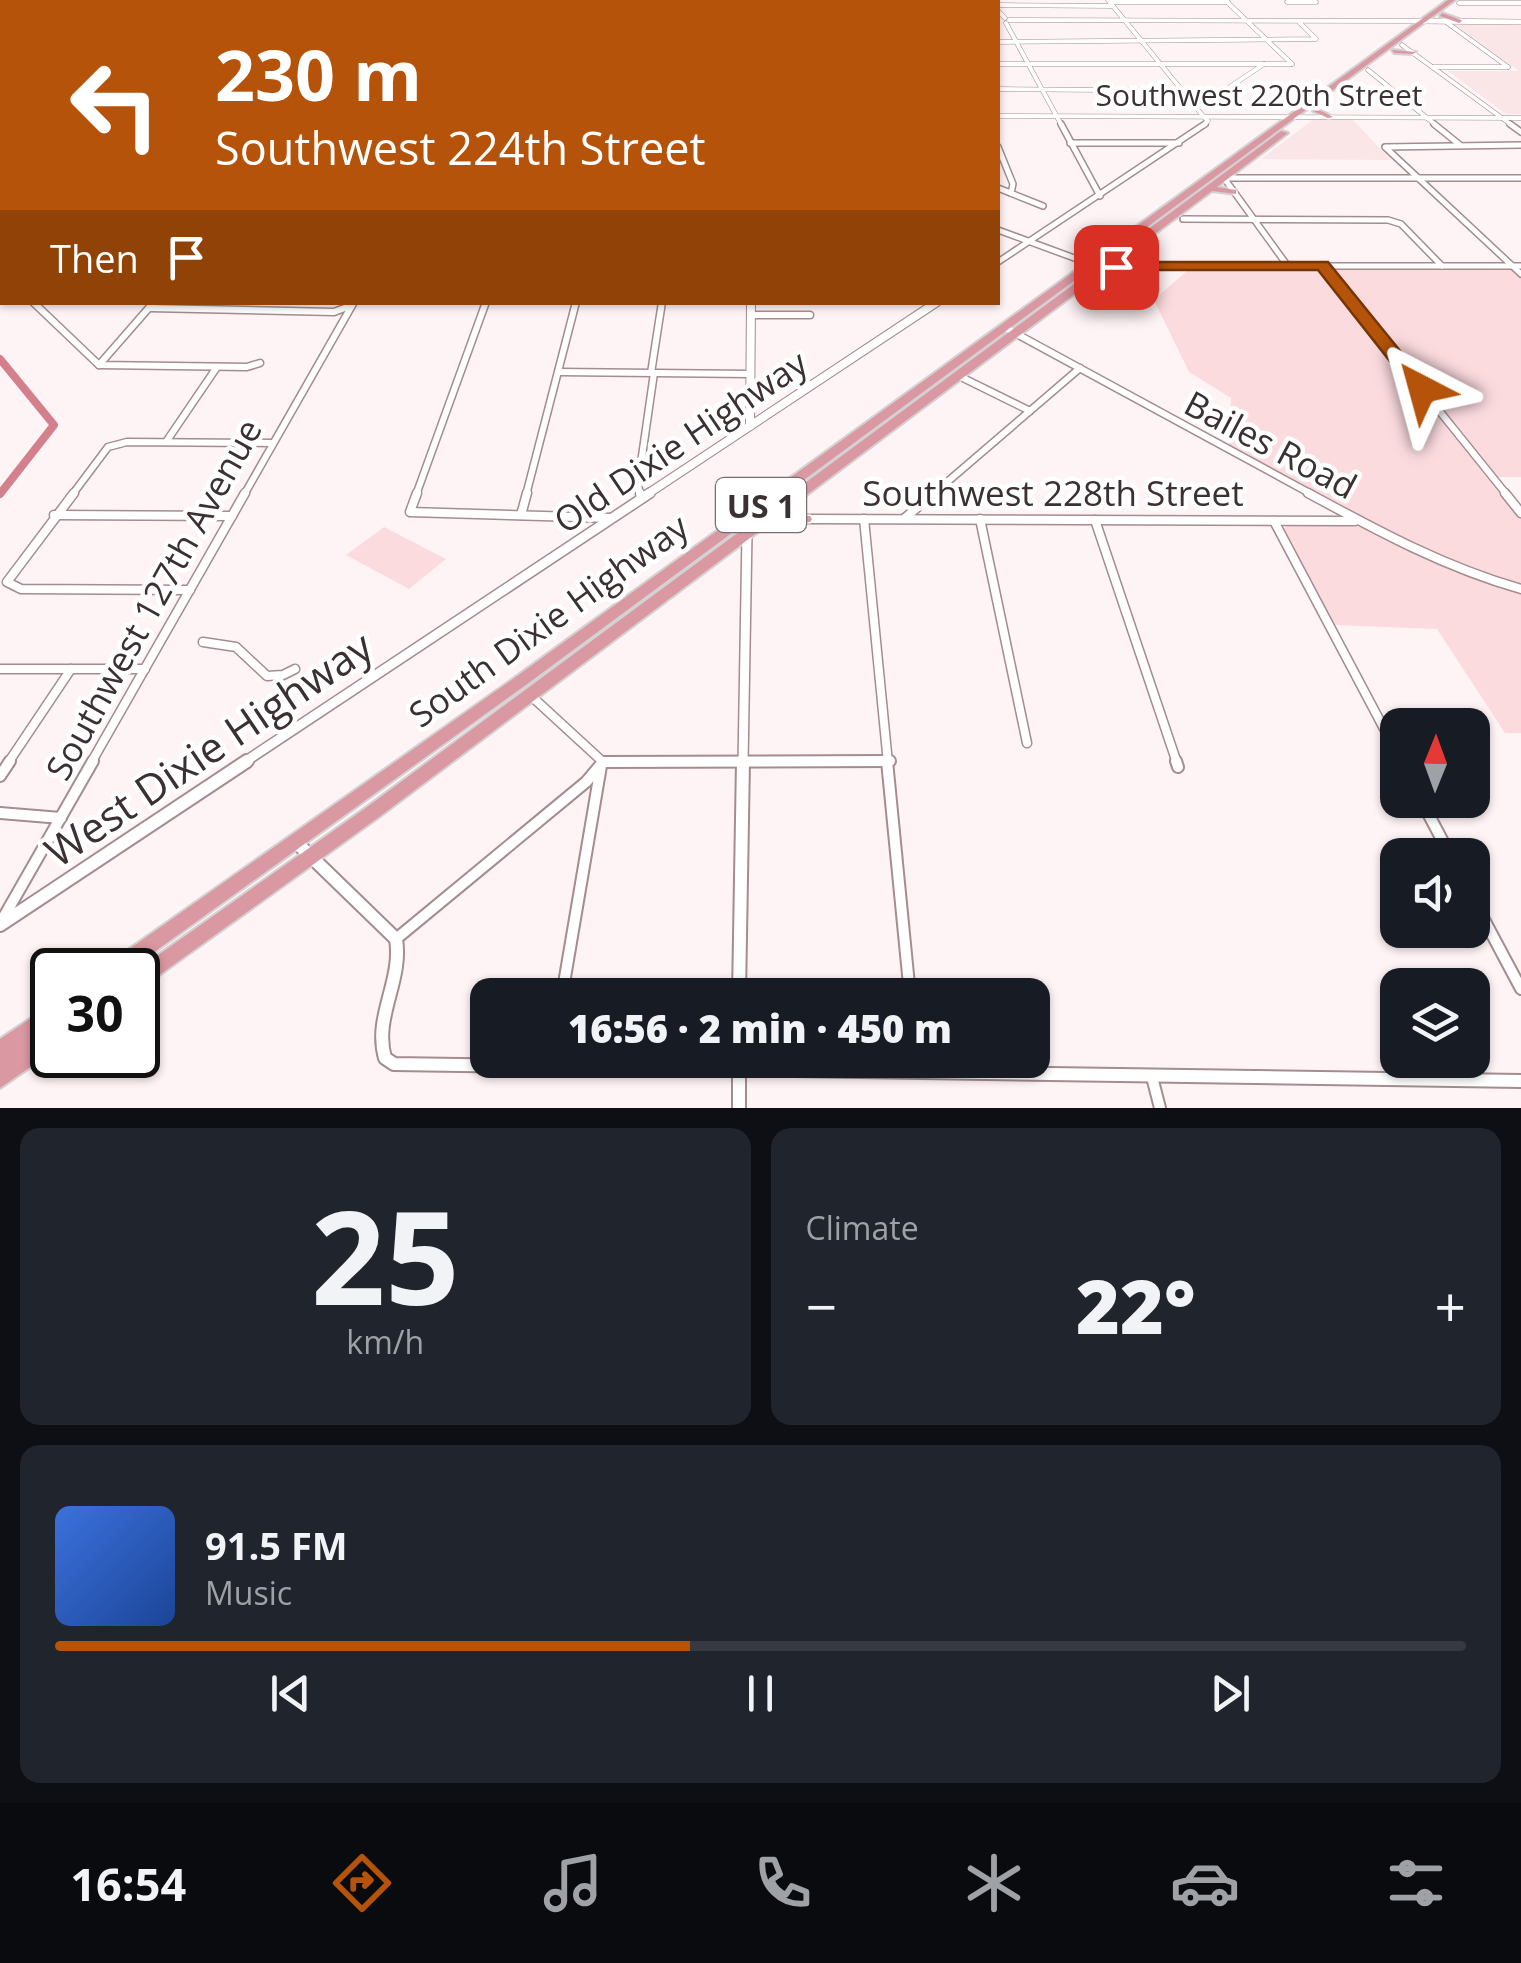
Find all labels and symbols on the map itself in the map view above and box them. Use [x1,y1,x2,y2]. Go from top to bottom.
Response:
street label: Southwest 220th Street [1096,74,1423,115]
pin [1074,225,1159,310]
position arrow [1370,337,1474,441]
street label: Old Dixie Highway [544,339,816,543]
street label: Bailes Road [1177,379,1365,509]
street label: Southwest 127th Avenue [34,410,272,788]
street label: Southwest 228th Street [862,469,1244,516]
road number: US 1 [716,478,806,532]
street label: South Dixie Highway [399,503,697,737]
street label: West Dixie Highway [33,617,384,879]
north arrow [1380,708,1490,818]
speed limit sign: 30 [30,948,160,1078]

